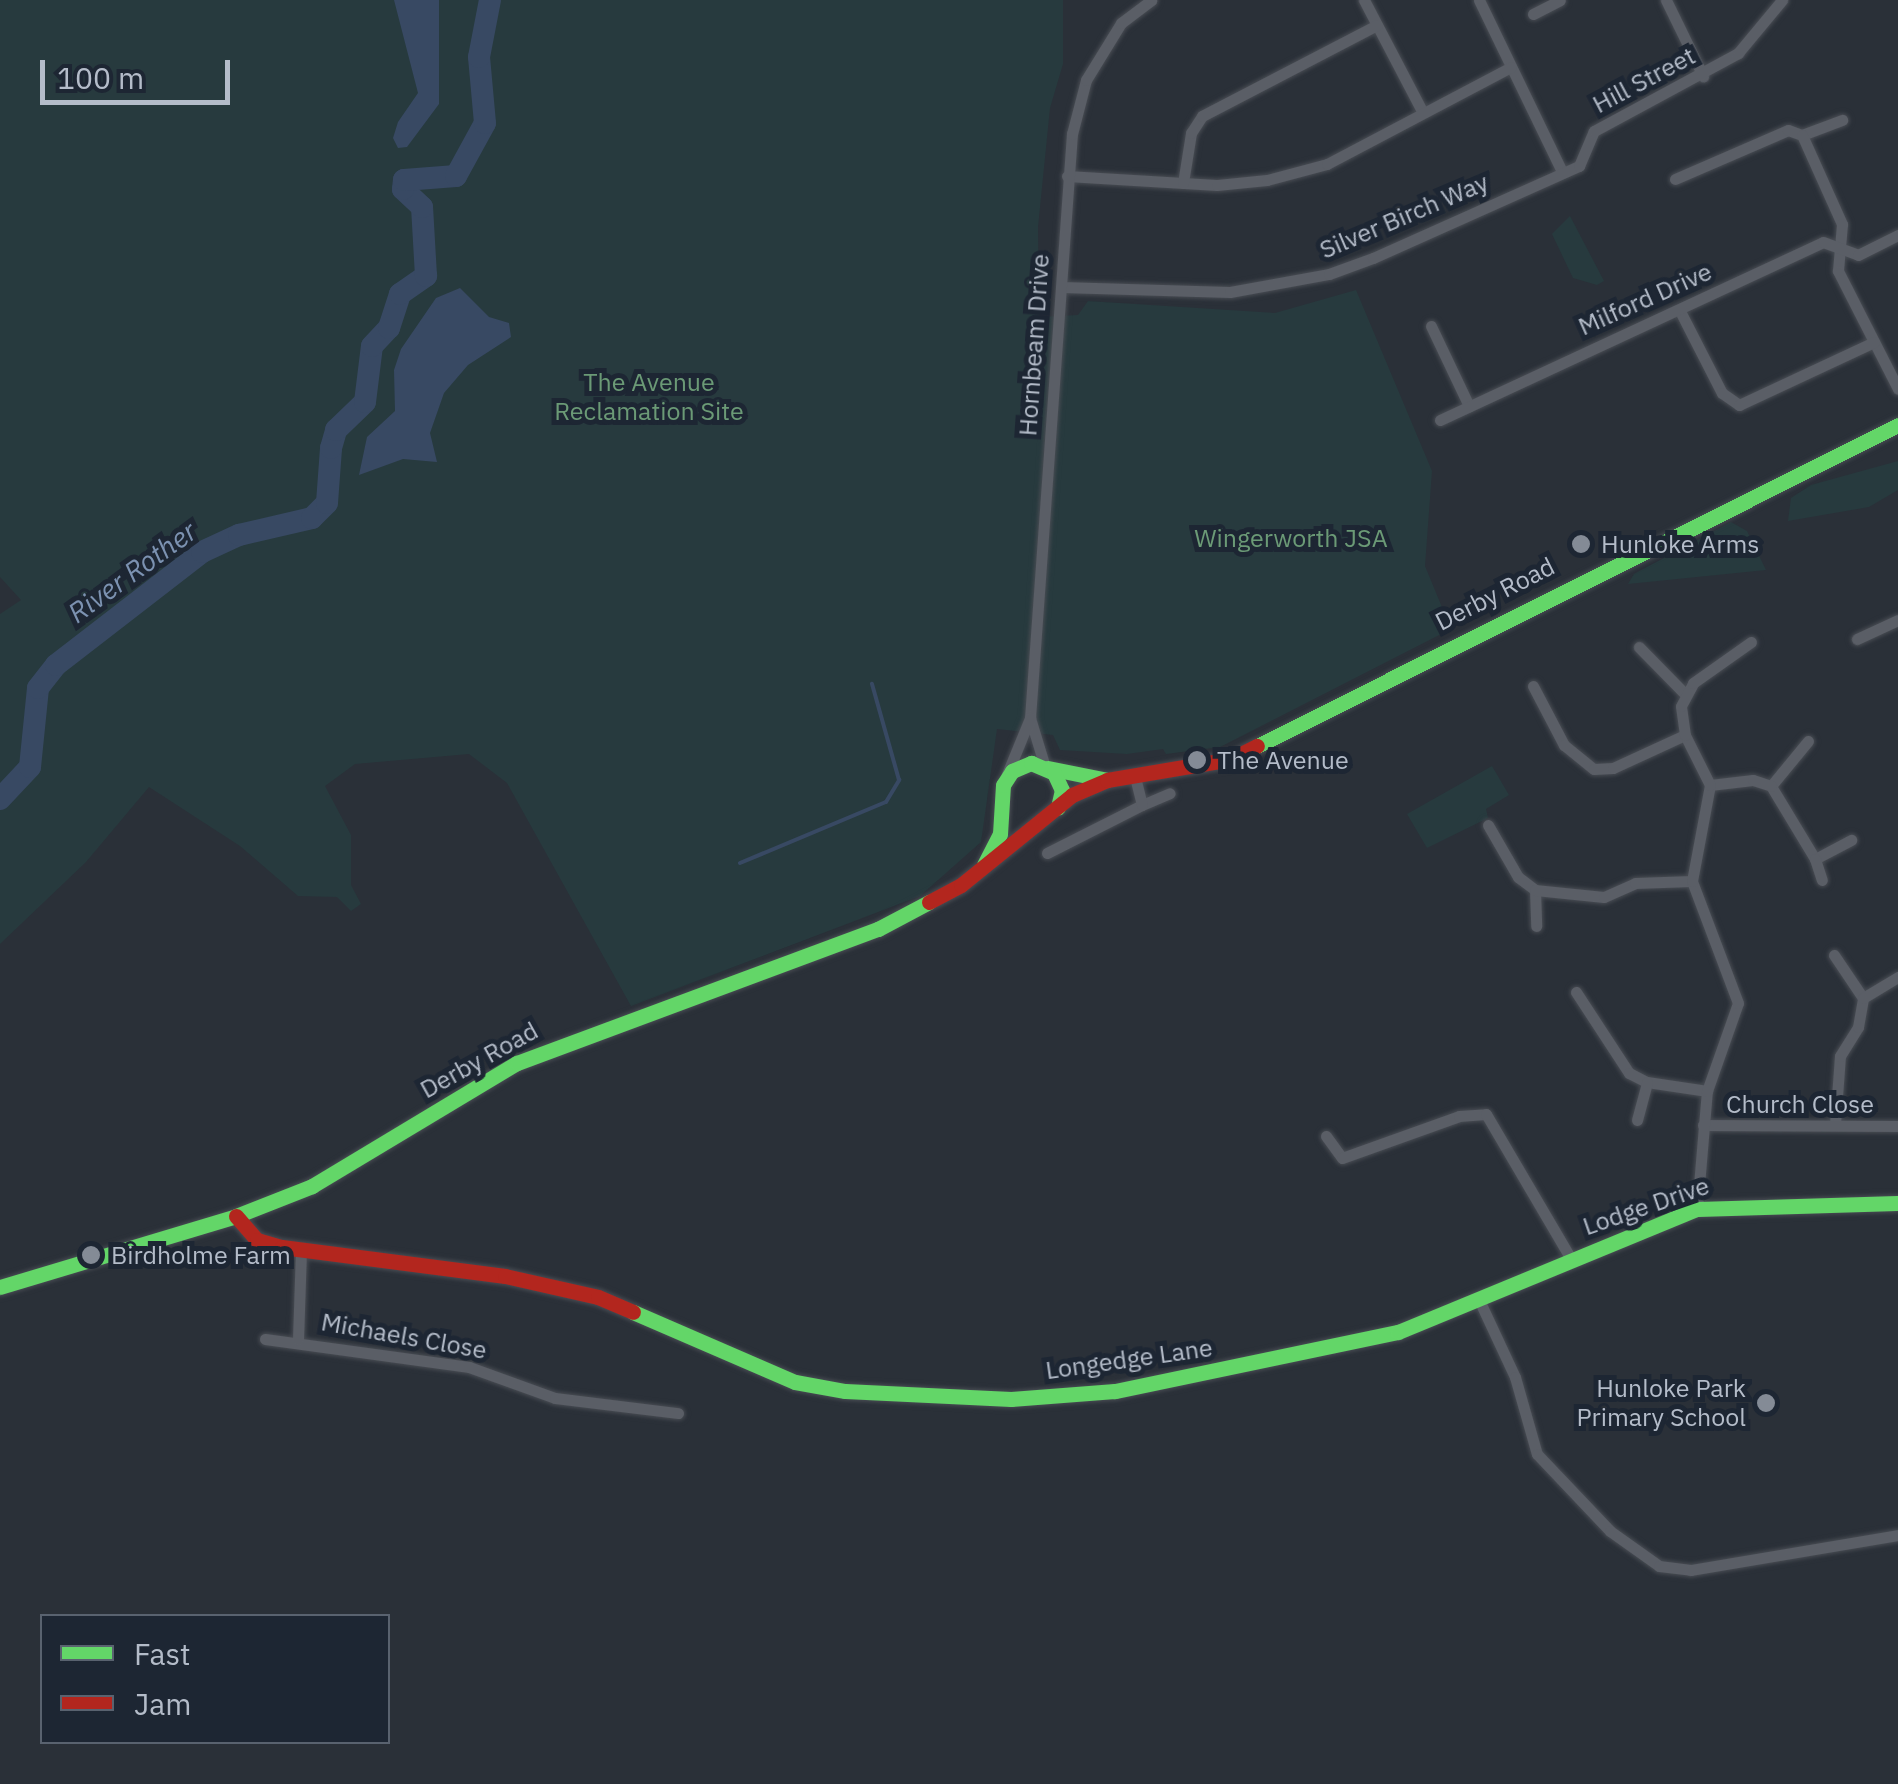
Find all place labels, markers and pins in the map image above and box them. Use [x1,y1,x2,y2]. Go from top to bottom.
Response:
place label: Hunloke Arms [1601,529,1759,559]
marker: Hunloke Arms [1570,533,1592,555]
place label: The Avenue [1217,745,1349,775]
marker: The Avenue [1186,749,1208,771]
place label: Birdholme Farm [111,1240,291,1270]
marker: Birdholme Farm [80,1244,102,1266]
place label: Hunloke Park Primary School [1577,1374,1746,1433]
marker: Hunloke Park Primary School [1755,1392,1777,1414]

